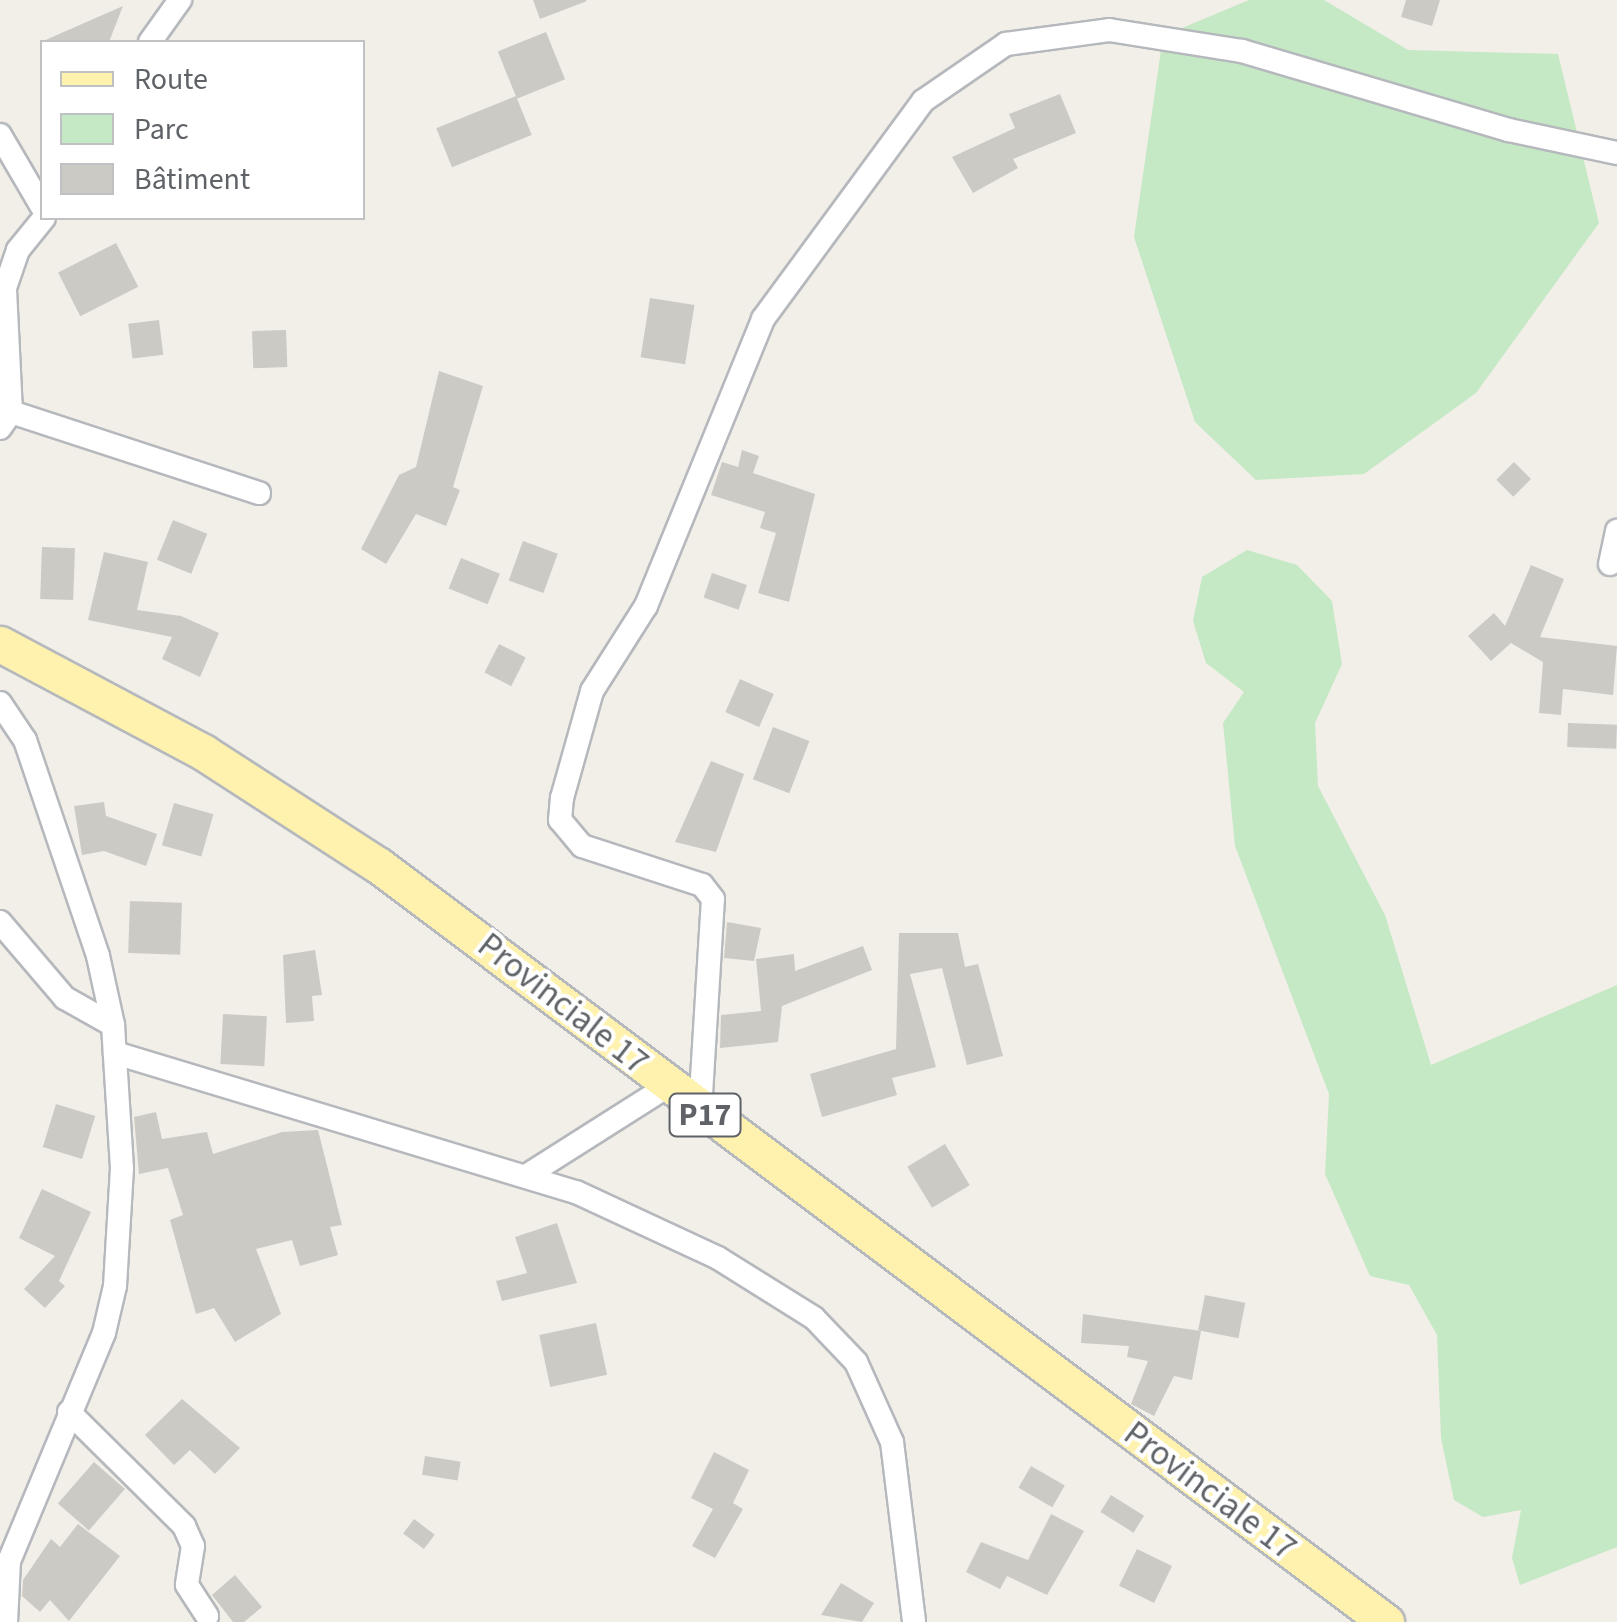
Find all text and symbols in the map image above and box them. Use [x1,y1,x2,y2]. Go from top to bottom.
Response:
legend [40,40,365,220]
text: Route [134,58,208,101]
text: Parc [134,108,189,151]
text: Bâtiment [134,158,250,201]
street label: Provinciale 17 [469,924,657,1084]
road number: P17 [668,1088,742,1142]
street label: Provinciale 17 [1116,1413,1304,1569]

